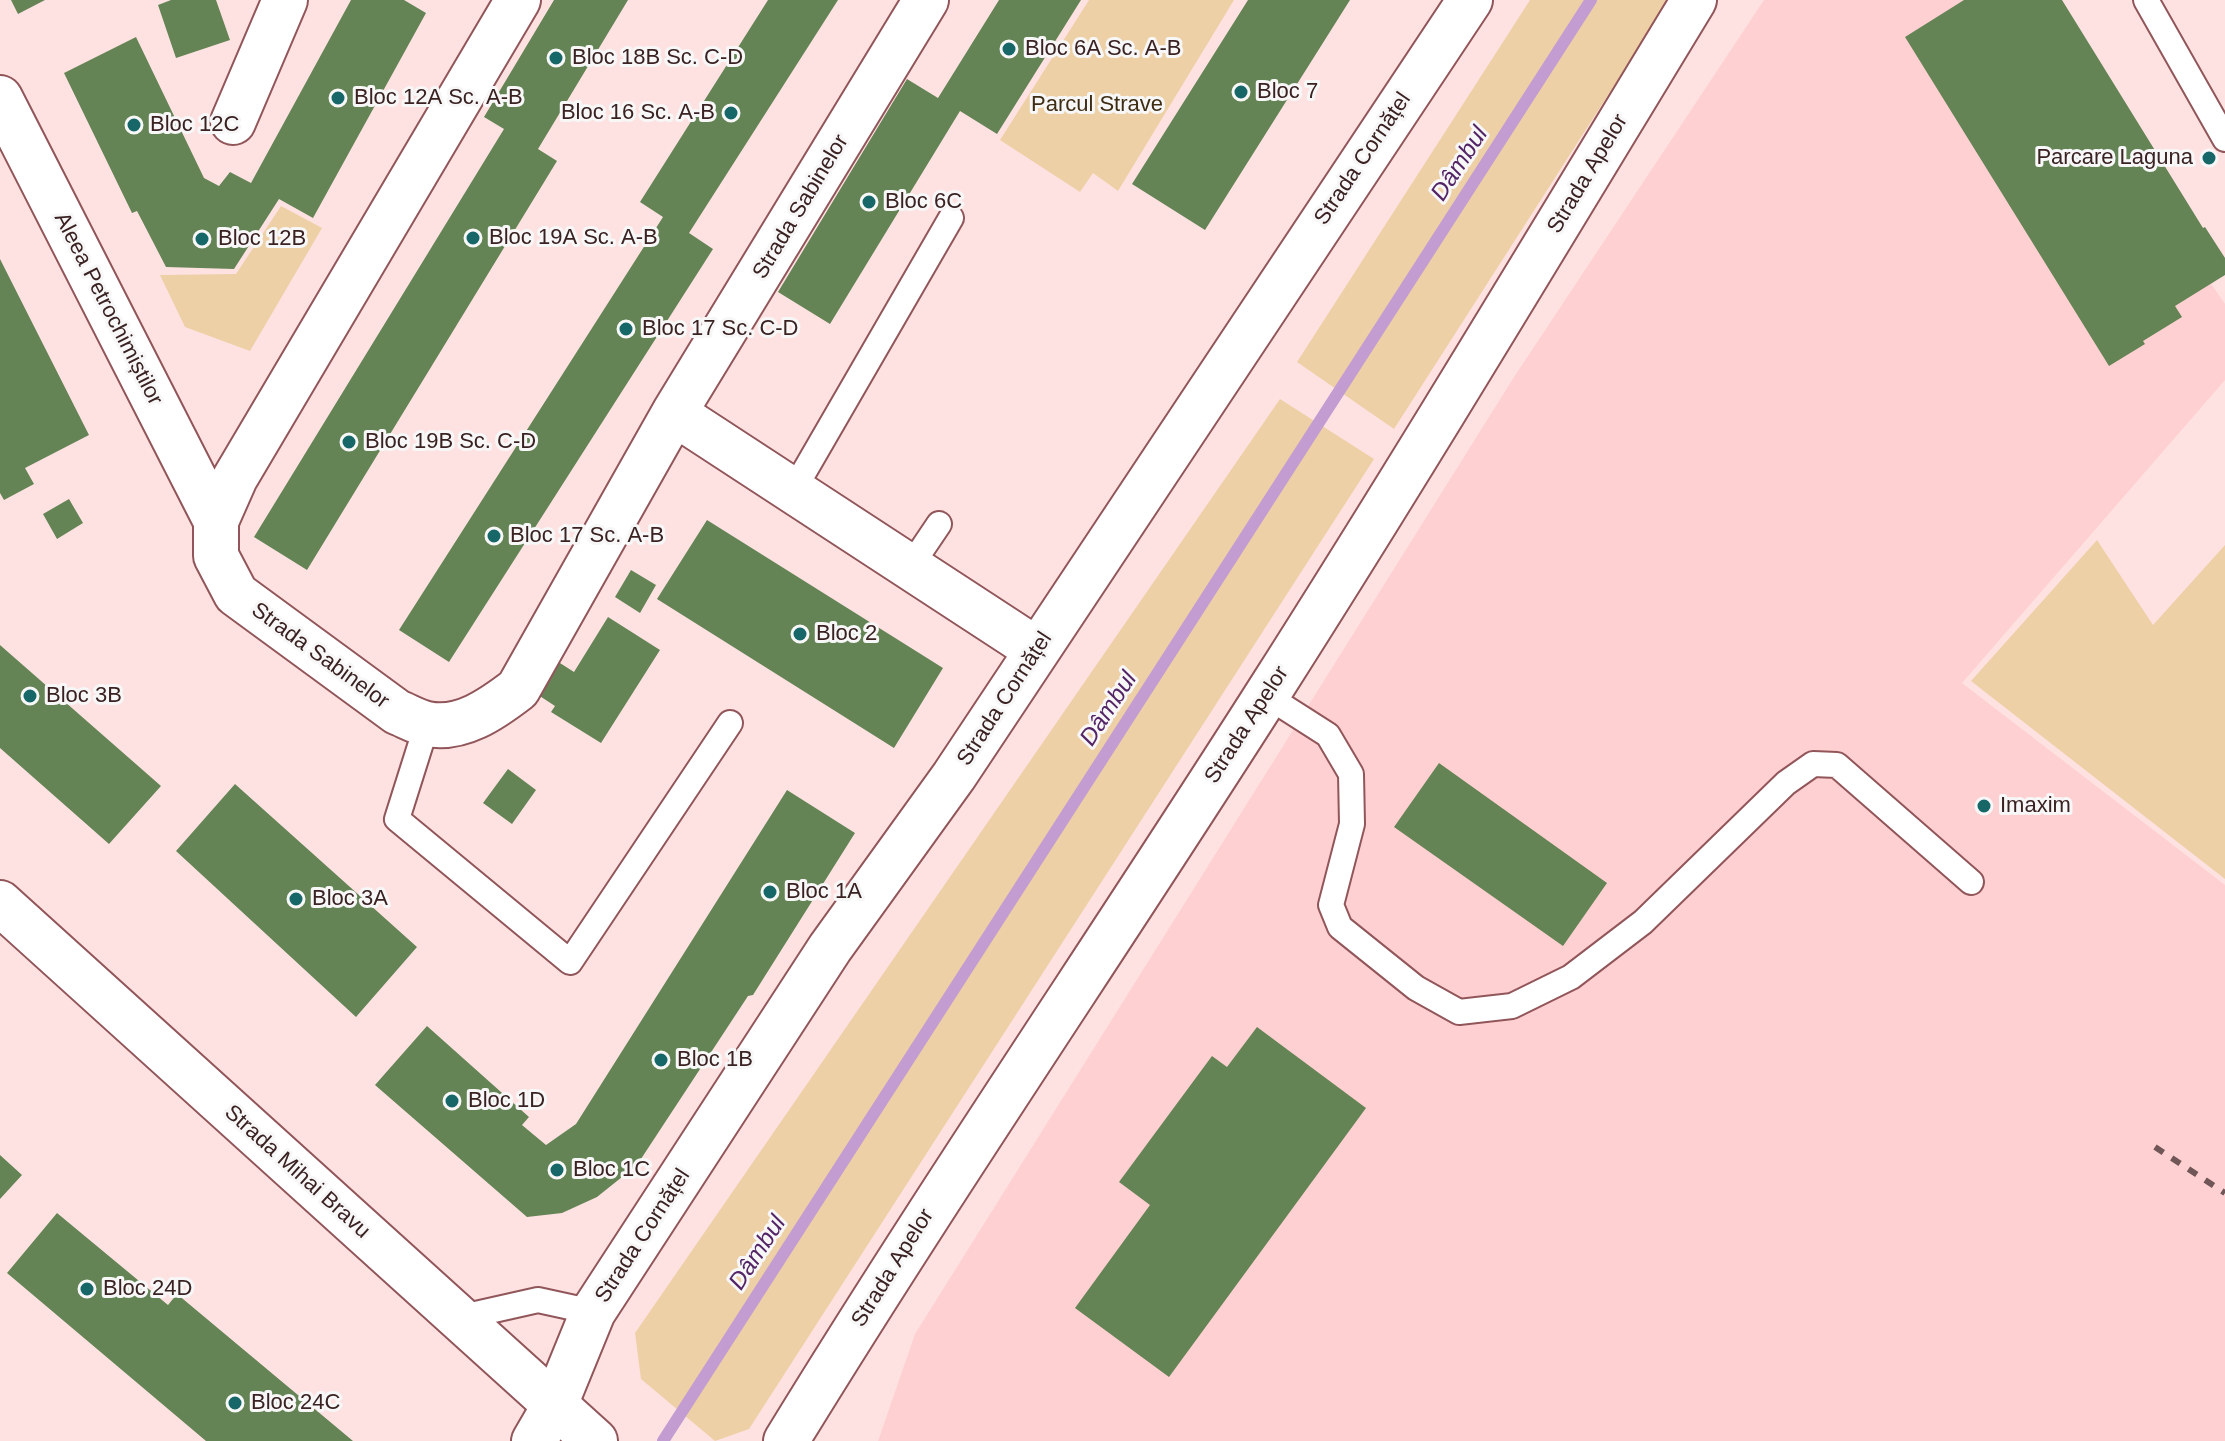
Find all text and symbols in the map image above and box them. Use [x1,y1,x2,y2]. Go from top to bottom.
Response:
place label: Bloc 6A Sc. A-B [1025,36,1182,62]
marker: Bloc 6A Sc. A-B [1000,40,1018,58]
place label: Bloc 18B Sc. C-D [572,45,743,71]
marker: Bloc 18B Sc. C-D [547,49,565,67]
place label: Bloc 7 [1257,79,1318,105]
marker: Bloc 7 [1232,83,1250,101]
place label: Bloc 12A Sc. A-B [354,85,523,111]
street label: Strada Cornățel [1309,88,1417,230]
marker: Bloc 12A Sc. A-B [329,89,347,107]
park label: Parcul Strave [1031,92,1163,118]
place label: Bloc 16 Sc. A-B [561,100,715,126]
marker: Bloc 16 Sc. A-B [722,104,740,122]
street label: Strada Apelor [1542,110,1634,238]
place label: Bloc 12C [150,112,239,138]
marker: Bloc 12C [125,116,143,134]
water label: Dâmbul [1425,121,1495,207]
street label: Strada Sabinelor [747,130,855,284]
place label: Parcare Laguna [2036,145,2193,171]
marker: Parcare Laguna [2200,149,2218,167]
place label: Bloc 6C [885,189,962,215]
marker: Bloc 6C [860,193,878,211]
street label: Aleea Petrochimiștilor [48,208,168,410]
place label: Bloc 19A Sc. A-B [489,225,658,251]
place label: Bloc 12B [218,226,306,252]
marker: Bloc 19A Sc. A-B [464,229,482,247]
marker: Bloc 12B [193,230,211,248]
place label: Bloc 17 Sc. C-D [642,316,798,342]
marker: Bloc 17 Sc. C-D [617,320,635,338]
place label: Bloc 19B Sc. C-D [365,429,536,455]
marker: Bloc 19B Sc. C-D [340,433,358,451]
place label: Bloc 17 Sc. A-B [510,523,664,549]
marker: Bloc 17 Sc. A-B [485,527,503,545]
street label: Strada Sabinelor [246,597,394,715]
place label: Bloc 2 [816,621,877,647]
marker: Bloc 2 [791,625,809,643]
street label: Strada Cornățel [952,627,1058,771]
street label: Strada Apelor [1199,661,1295,789]
water label: Dâmbul [1074,666,1144,752]
place label: Bloc 3B [46,683,122,709]
marker: Bloc 3B [21,687,39,705]
place label: Imaxim [2000,793,2071,819]
marker: Imaxim [1975,797,1993,815]
place label: Bloc 1A [786,879,862,905]
marker: Bloc 1A [761,883,779,901]
place label: Bloc 3A [312,886,388,912]
marker: Bloc 3A [287,890,305,908]
place label: Bloc 1B [677,1047,753,1073]
marker: Bloc 1B [652,1051,670,1069]
place label: Bloc 1D [468,1088,545,1114]
marker: Bloc 1D [443,1092,461,1110]
street label: Strada Mihai Bravu [219,1100,375,1244]
place label: Bloc 1C [573,1157,650,1183]
marker: Bloc 1C [548,1161,566,1179]
street label: Strada Cornățel [590,1164,696,1308]
street label: Strada Apelor [846,1204,940,1332]
water label: Dâmbul [723,1210,793,1296]
place label: Bloc 24D [103,1276,192,1302]
marker: Bloc 24D [78,1280,96,1298]
place label: Bloc 24C [251,1390,340,1416]
marker: Bloc 24C [226,1394,244,1412]

